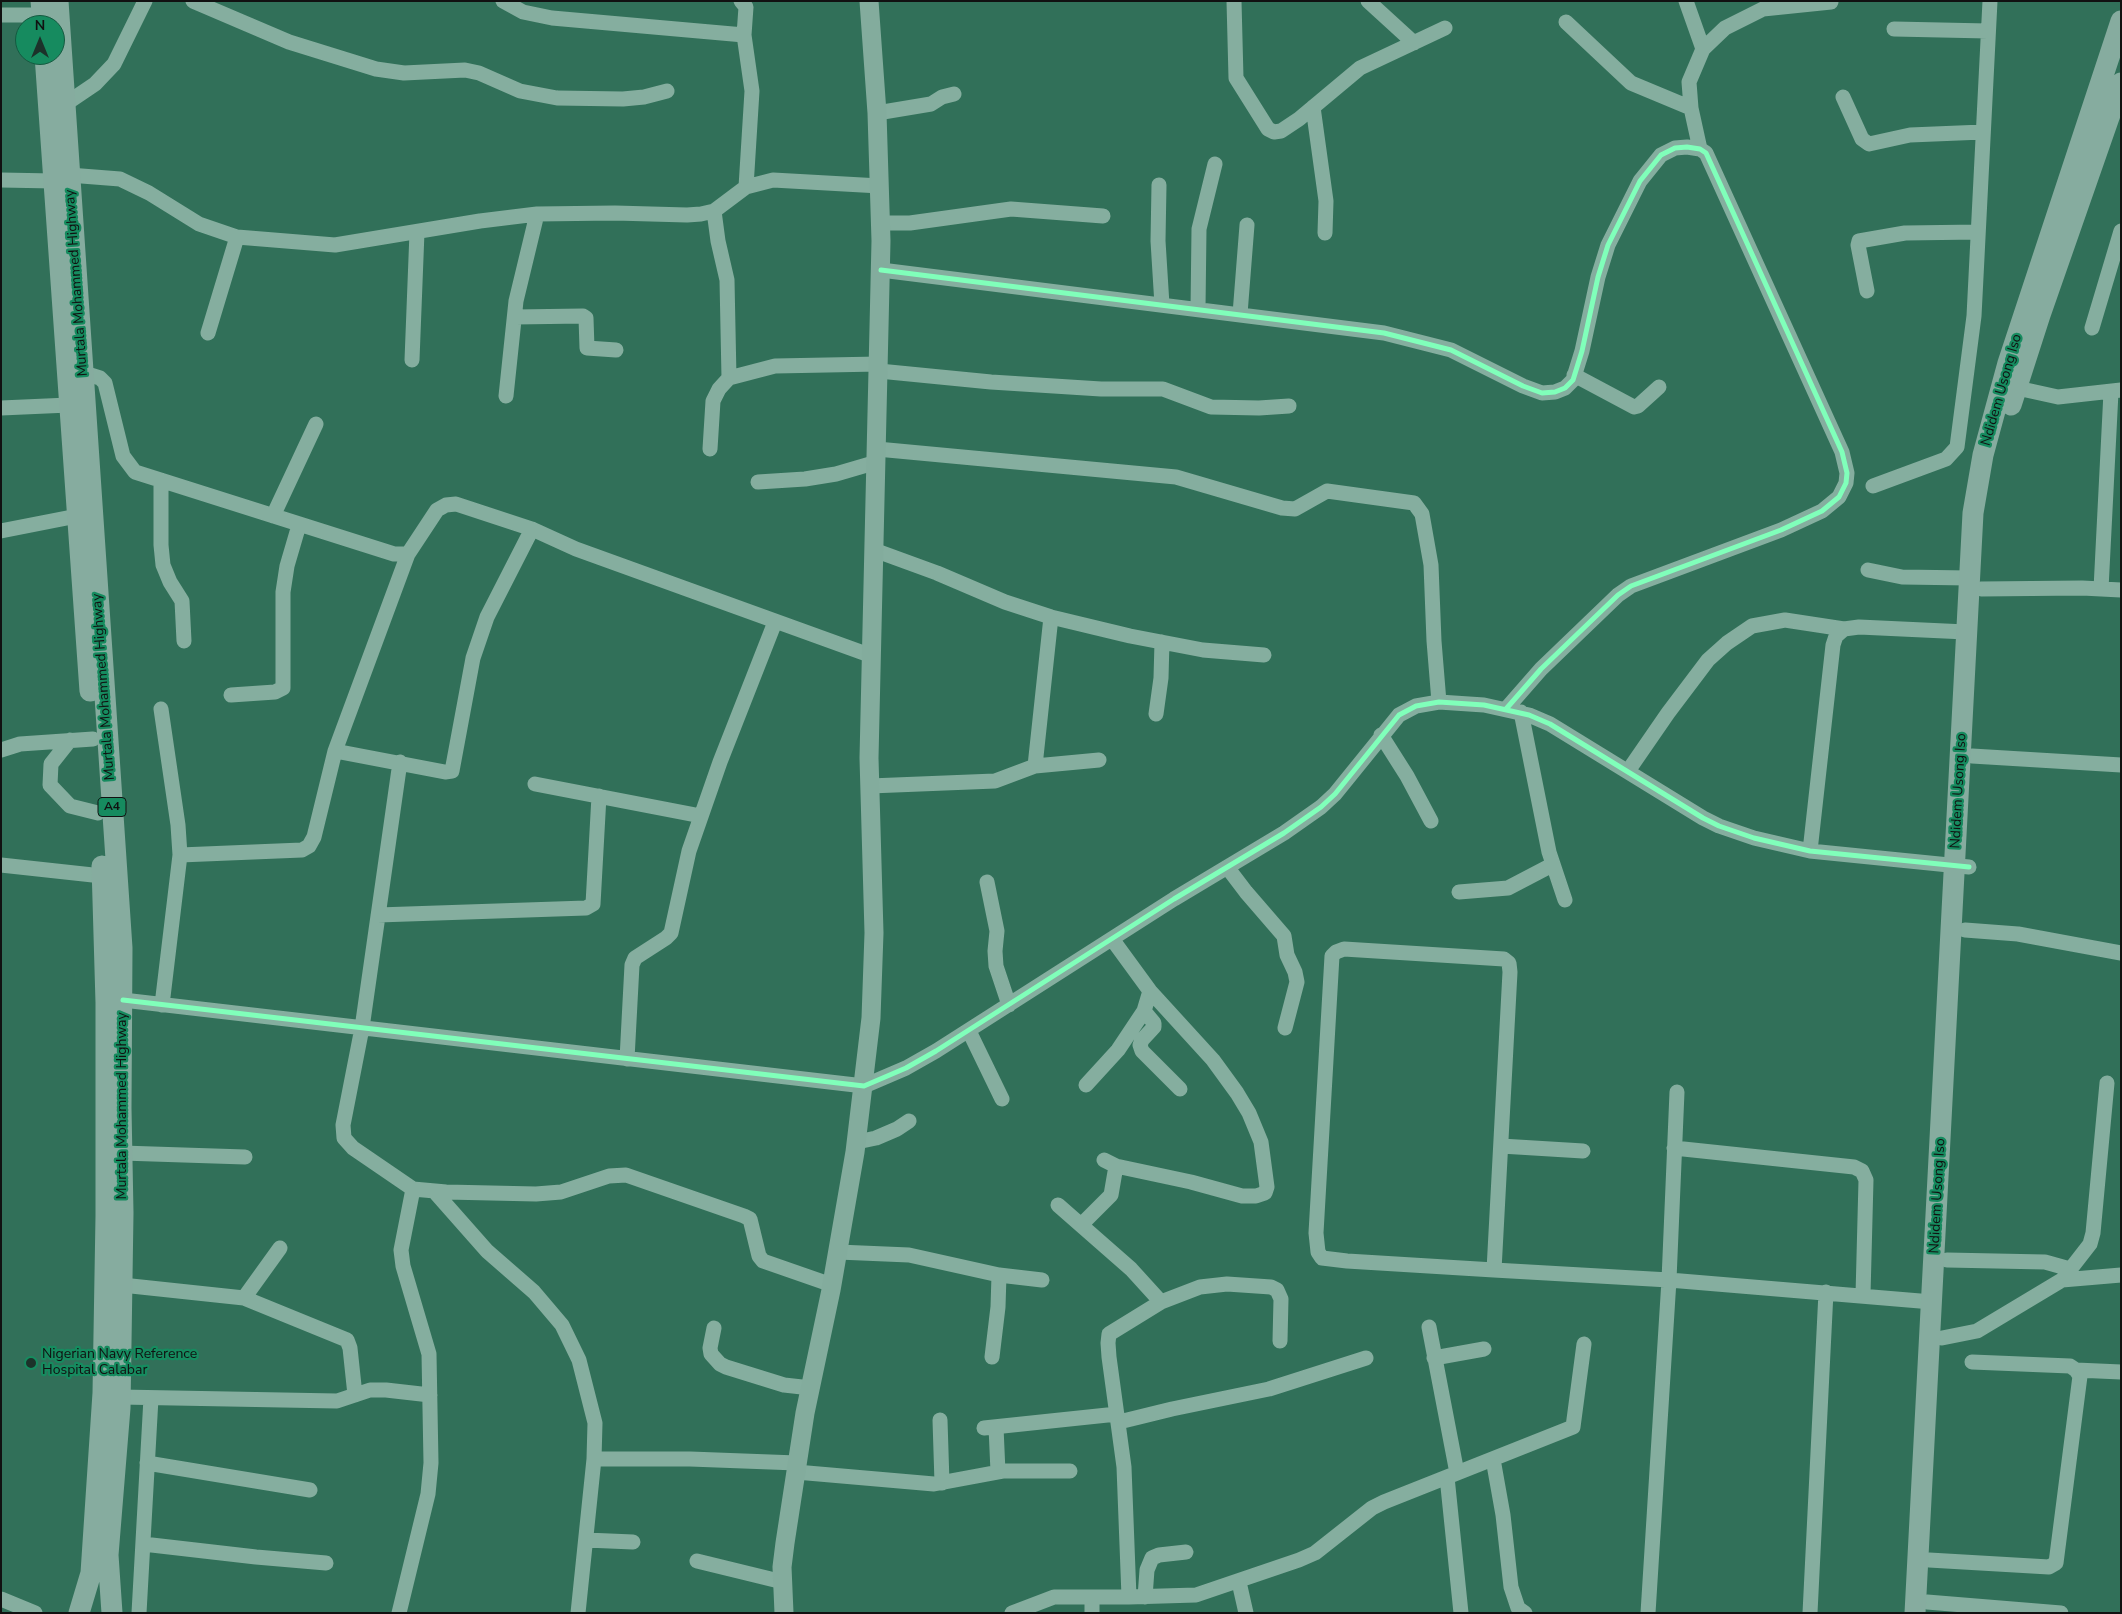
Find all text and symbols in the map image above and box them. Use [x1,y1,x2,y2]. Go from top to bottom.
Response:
north arrow [15,15,65,65]
text: N [35,16,45,35]
street label: Murtala Mohammed Highway [62,189,92,377]
street label: Ndidem Usong Iso [1978,332,2026,448]
street label: Murtala Mohammed Highway [89,593,119,781]
street label: Ndidem Usong Iso [1948,733,1970,849]
road number: A4 [98,798,126,816]
street label: Murtala Mohammed Highway [115,1012,131,1200]
street label: Ndidem Usong Iso [1927,1138,1949,1254]
place label: Nigerian Navy Reference Hospital Calabar [42,1347,197,1380]
marker: Nigerian Navy Reference Hospital Calabar [24,1356,38,1370]

